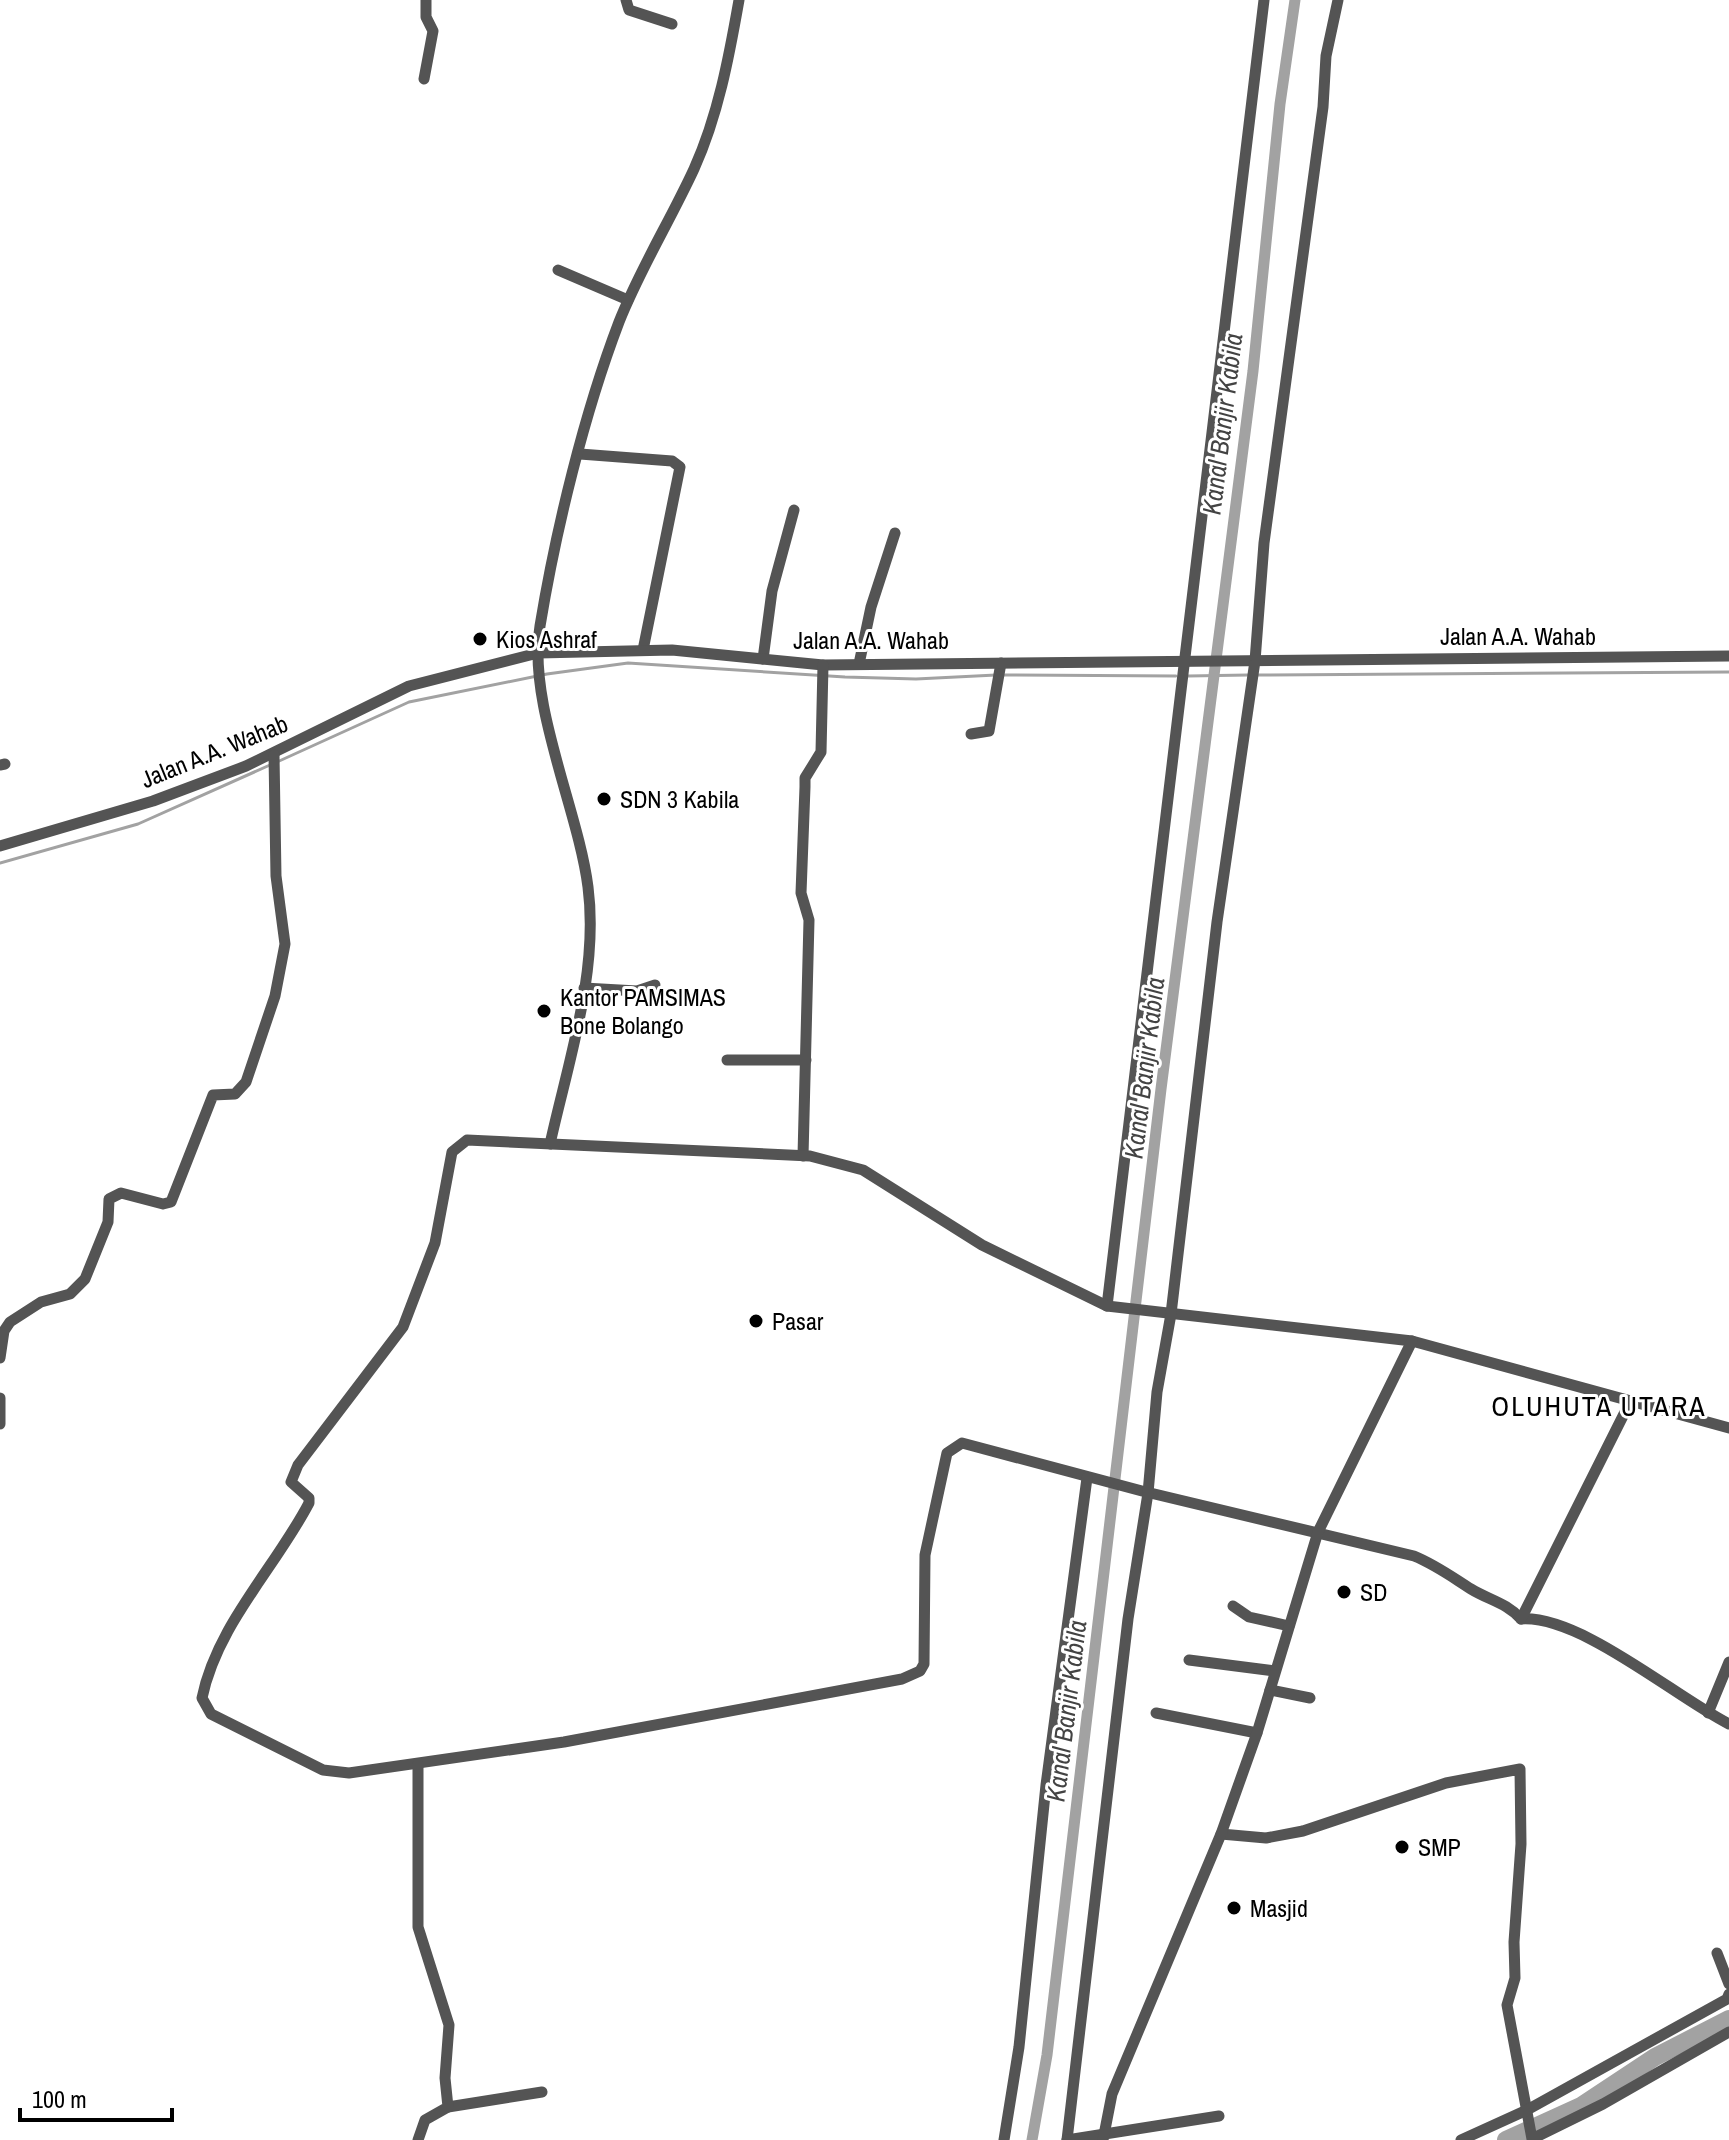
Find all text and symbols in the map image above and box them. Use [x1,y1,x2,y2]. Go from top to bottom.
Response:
water label: Kanal Banjir Kabila [1194,331,1251,517]
street label: Jalan A.A. Wahab [1440,620,1596,652]
place label: Kios Ashraf [496,623,597,655]
street label: Jalan A.A. Wahab [793,624,949,656]
marker: Kios Ashraf [471,630,489,648]
street label: Jalan A.A. Wahab [136,707,292,795]
place label: SDN 3 Kabila [620,783,739,815]
marker: SDN 3 Kabila [595,790,613,808]
water label: Kanal Banjir Kabila [1116,975,1173,1161]
place label: Kantor PAMSIMAS Bone Bolango [560,981,726,1041]
marker: Kantor PAMSIMAS Bone Bolango [535,1002,553,1020]
place label: Pasar [772,1305,824,1337]
marker: Pasar [747,1312,765,1330]
district label: OLUHUTA UTARA [1491,1387,1707,1425]
place label: SD [1360,1576,1387,1608]
marker: SD [1335,1583,1353,1601]
water label: Kanal Banjir Kabila [1038,1618,1095,1804]
place label: SMP [1418,1831,1461,1863]
marker: SMP [1393,1838,1411,1856]
place label: Masjid [1250,1892,1308,1924]
marker: Masjid [1225,1899,1243,1917]
scale bar [20,2072,172,2122]
text: 100 m [32,2083,87,2115]

